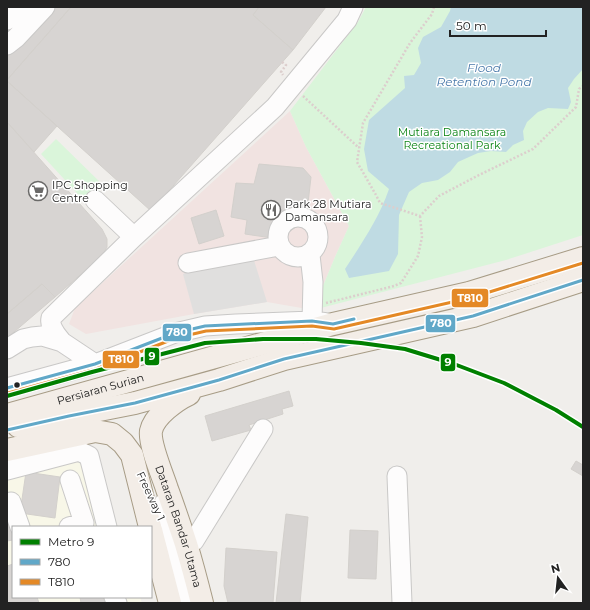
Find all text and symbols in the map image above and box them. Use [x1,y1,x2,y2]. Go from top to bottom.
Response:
scale bar [450,12,546,38]
text: 50 m [456,18,487,33]
water label: Flood Retention Pond [436,60,532,89]
park label: Mutiara Damansara Recreational Park [398,125,506,152]
place label: IPC Shopping Centre [52,178,128,205]
supermarket icon: IPC Shopping Centre [27,180,49,202]
place label: Park 28 Mutiara Damansara [285,197,371,224]
restaurant icon: Park 28 Mutiara Damansara [260,199,282,221]
line badge: T810 [451,288,489,308]
text: T810 [457,291,483,305]
line badge: 780 [425,314,456,333]
text: 780 [430,316,452,330]
line badge: 780 [162,323,192,342]
text: 780 [166,325,188,339]
line badge: 9 [144,347,160,366]
text: 9 [148,349,156,363]
line badge: T810 [102,350,140,369]
text: T810 [108,352,134,366]
line badge: 9 [440,353,456,372]
text: 9 [444,355,452,369]
street label: Persiaran Surian [55,370,146,408]
unlabelled marker [12,380,22,390]
street label: Dataran Bandar Utama [152,463,205,589]
street label: Freeway 1 [133,469,169,523]
legend [12,526,152,598]
text: Metro 9 [48,534,94,549]
text: 780 [48,554,70,569]
north arrow [538,558,578,598]
text: N [549,560,562,576]
text: T810 [48,574,75,589]

